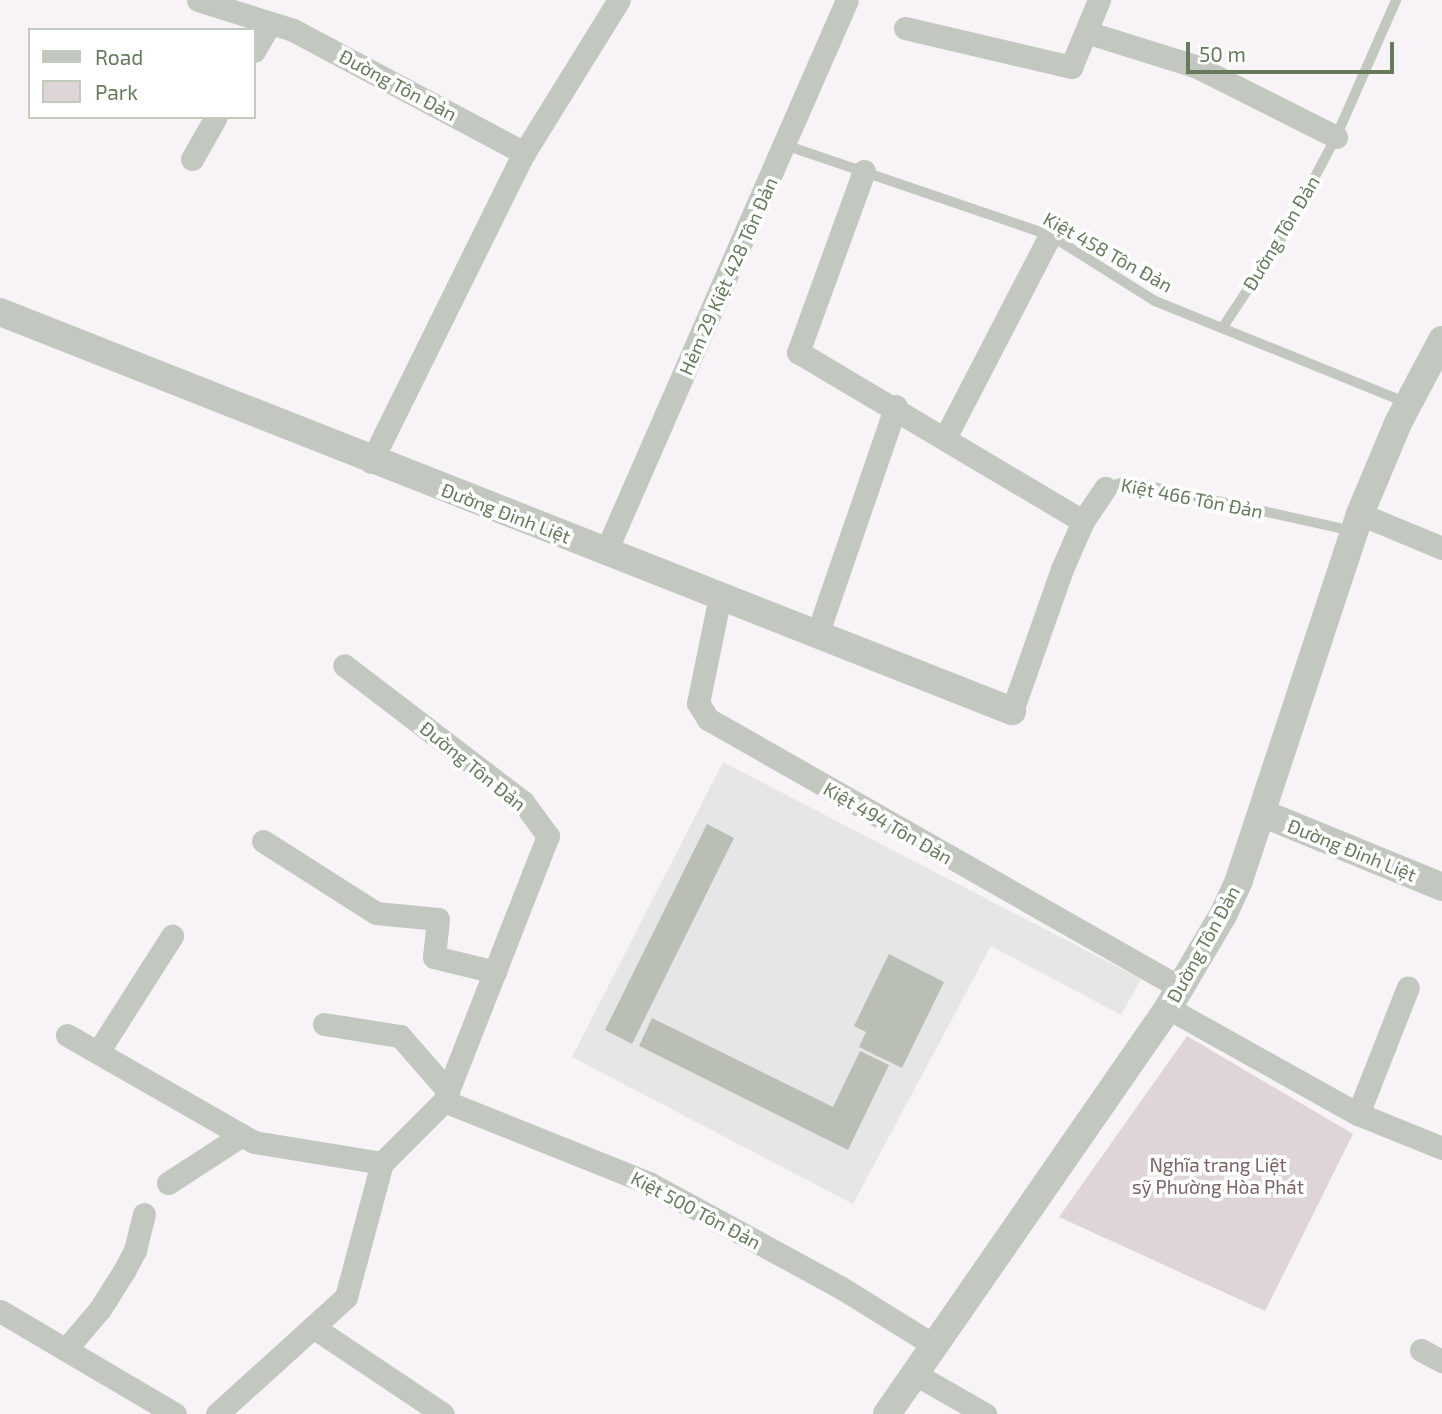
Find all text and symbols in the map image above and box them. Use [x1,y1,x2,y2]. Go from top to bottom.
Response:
legend [28,28,256,119]
scale bar [1190,28,1398,72]
text: 50 m [1199,41,1246,66]
text: Road [95,44,143,69]
street label: Đường Tôn Đản [335,44,461,126]
text: Park [95,79,138,104]
street label: Đường Tôn Đản [1238,171,1324,295]
street label: Hẻm 29 Kiệt 428 Tôn Đản [674,173,782,379]
street label: Kiệt 458 Tôn Đản [1039,207,1177,297]
street label: Kiệt 466 Tôn Đản [1119,473,1265,523]
street label: Đường Đinh Liệt [438,478,574,548]
street label: Đường Tôn Đản [415,716,531,816]
street label: Kiệt 494 Tôn Đản [819,777,957,869]
street label: Đường Đinh Liệt [1284,814,1420,886]
street label: Đường Tôn Đản [1161,882,1245,1006]
park label: Nghĩa trang Liệt sỹ Phường Hòa Phát [1132,1154,1304,1198]
street label: Kiệt 500 Tôn Đản [627,1166,765,1254]

